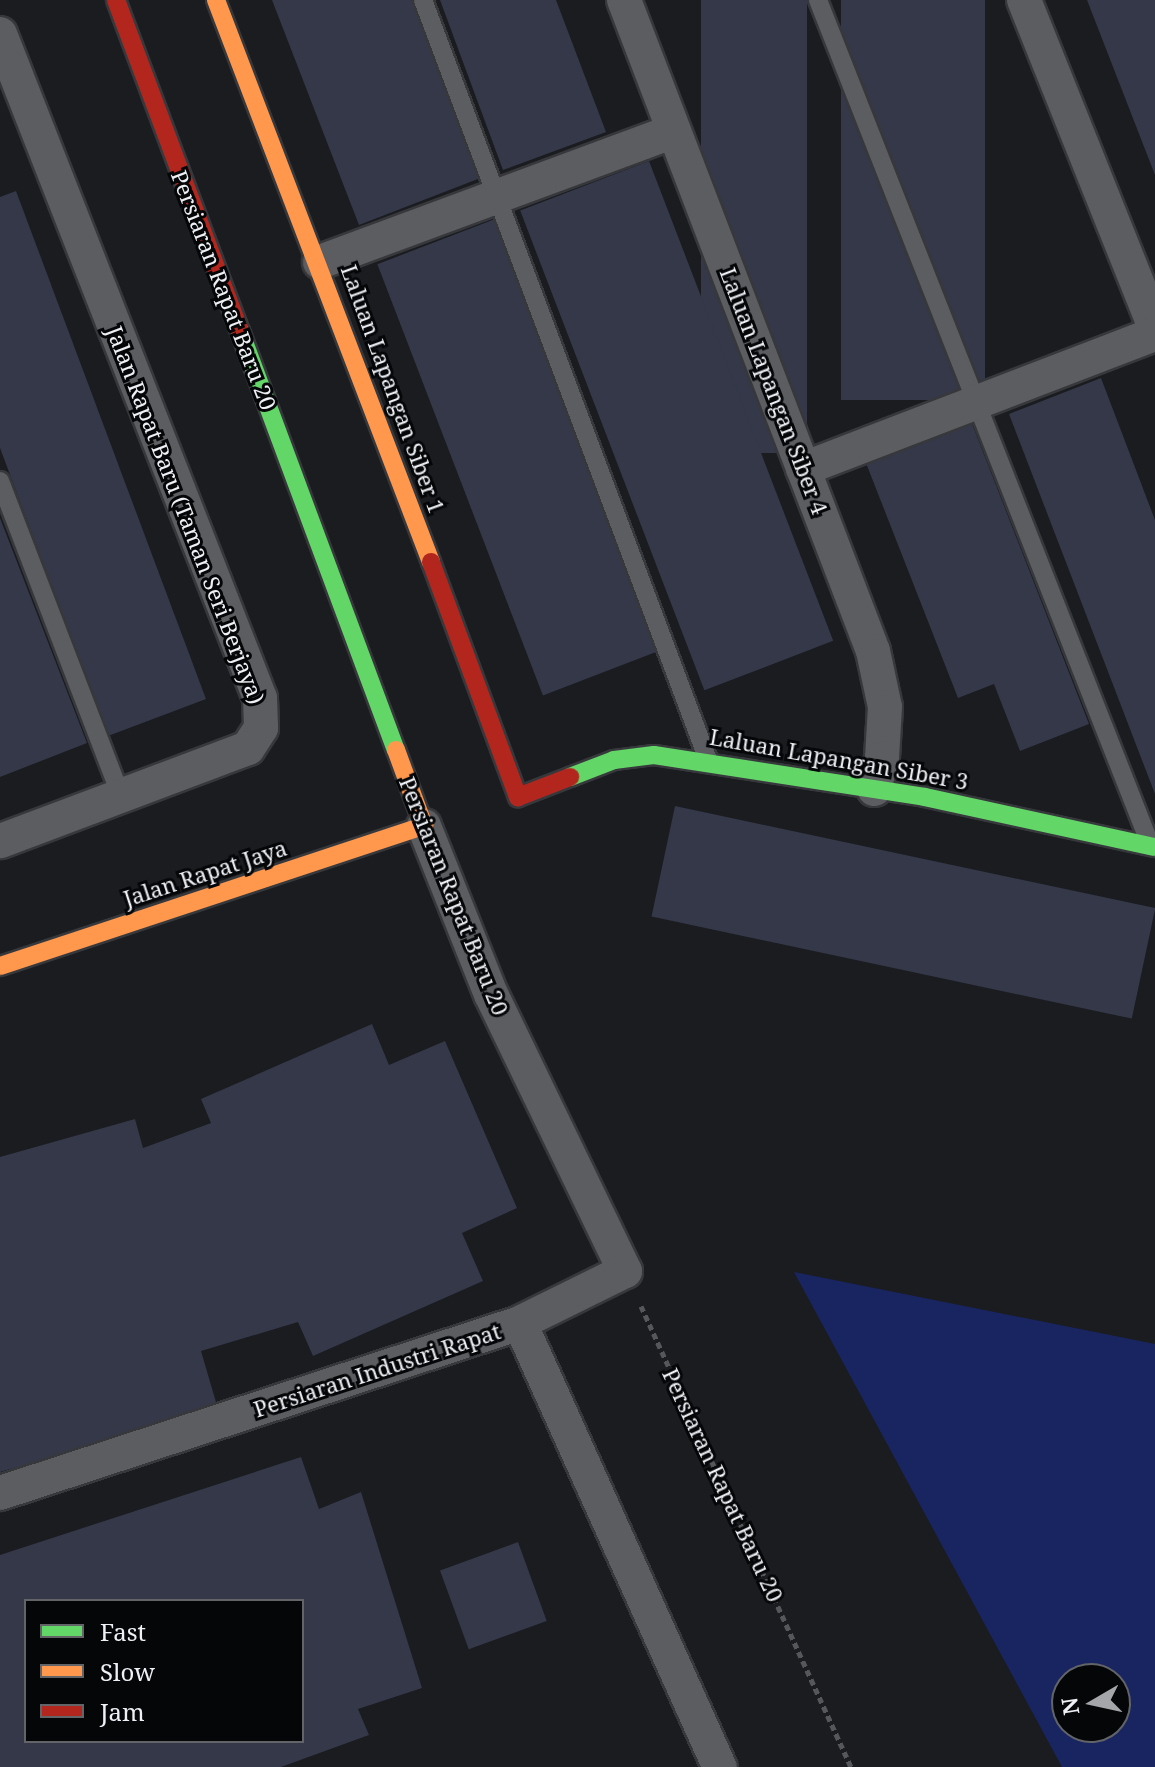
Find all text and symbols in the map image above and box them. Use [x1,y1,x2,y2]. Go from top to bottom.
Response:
street label: Persiaran Rapat Baru 20 [166,166,282,414]
street label: Laluan Lapangan Siber 1 [336,261,450,517]
street label: Laluan Lapangan Siber 4 [715,264,833,518]
street label: Jalan Rapat Baru (Taman Seri Berjaya) [102,322,270,708]
street label: Laluan Lapangan Siber 3 [708,723,970,795]
street label: Persiaran Rapat Baru 20 [394,773,514,1019]
street label: Jalan Rapat Jaya [120,834,290,912]
street label: Persiaran Industri Rapat [250,1318,504,1422]
street label: Persiaran Rapat Baru 20 [657,1364,789,1606]
legend [24,1599,304,1743]
text: Fast [100,1615,146,1648]
text: Slow [100,1655,155,1688]
north arrow [1051,1663,1131,1743]
text: Jam [100,1695,145,1728]
text: N [1053,1696,1085,1717]

